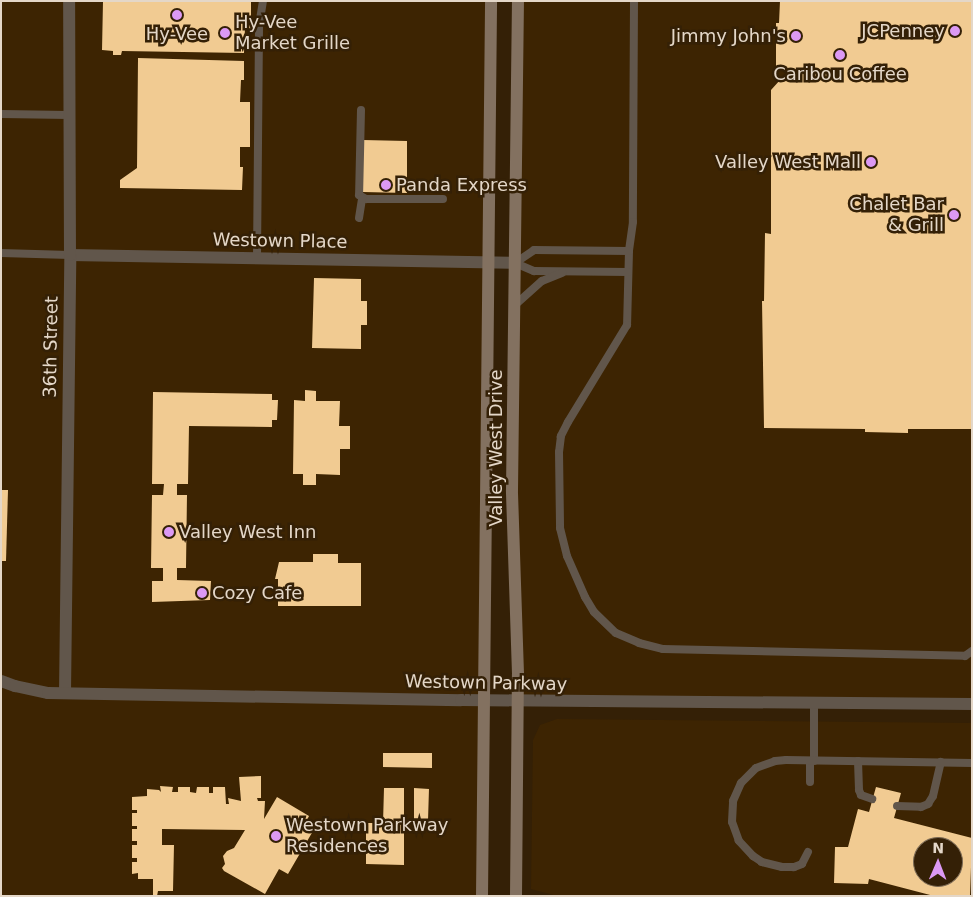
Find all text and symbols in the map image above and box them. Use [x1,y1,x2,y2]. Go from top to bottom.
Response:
marker: Hy-Vee [171,9,183,21]
place label: Hy-Vee Market Grille [235,12,350,54]
place label: JCPenney [861,20,945,42]
place label: Hy-Vee [146,23,208,45]
place label: Jimmy John's [671,25,786,47]
marker: JCPenney [949,25,961,37]
marker: Hy-Vee Market Grille [219,27,231,39]
marker: Jimmy John's [790,30,802,42]
marker: Caribou Coffee [834,49,846,61]
place label: Caribou Coffee [773,63,907,85]
place label: Valley West Mall [715,151,861,173]
marker: Valley West Mall [865,156,877,168]
place label: Panda Express [396,174,527,196]
marker: Panda Express [380,179,392,191]
place label: Chalet Bar & Grill [849,194,944,236]
marker: Chalet Bar & Grill [948,209,960,221]
street label: Westown Place [212,229,348,253]
street label: 36th Street [39,296,63,398]
street label: Valley West Drive [485,369,507,527]
place label: Valley West Inn [179,521,316,543]
marker: Valley West Inn [163,526,175,538]
place label: Cozy Cafe [212,582,302,604]
marker: Cozy Cafe [196,587,208,599]
street label: Westown Parkway [405,671,567,695]
place label: Westown Parkway Residences [286,815,448,858]
marker: Westown Parkway Residences [270,830,282,842]
north arrow [913,837,963,887]
text: N [932,840,944,856]

